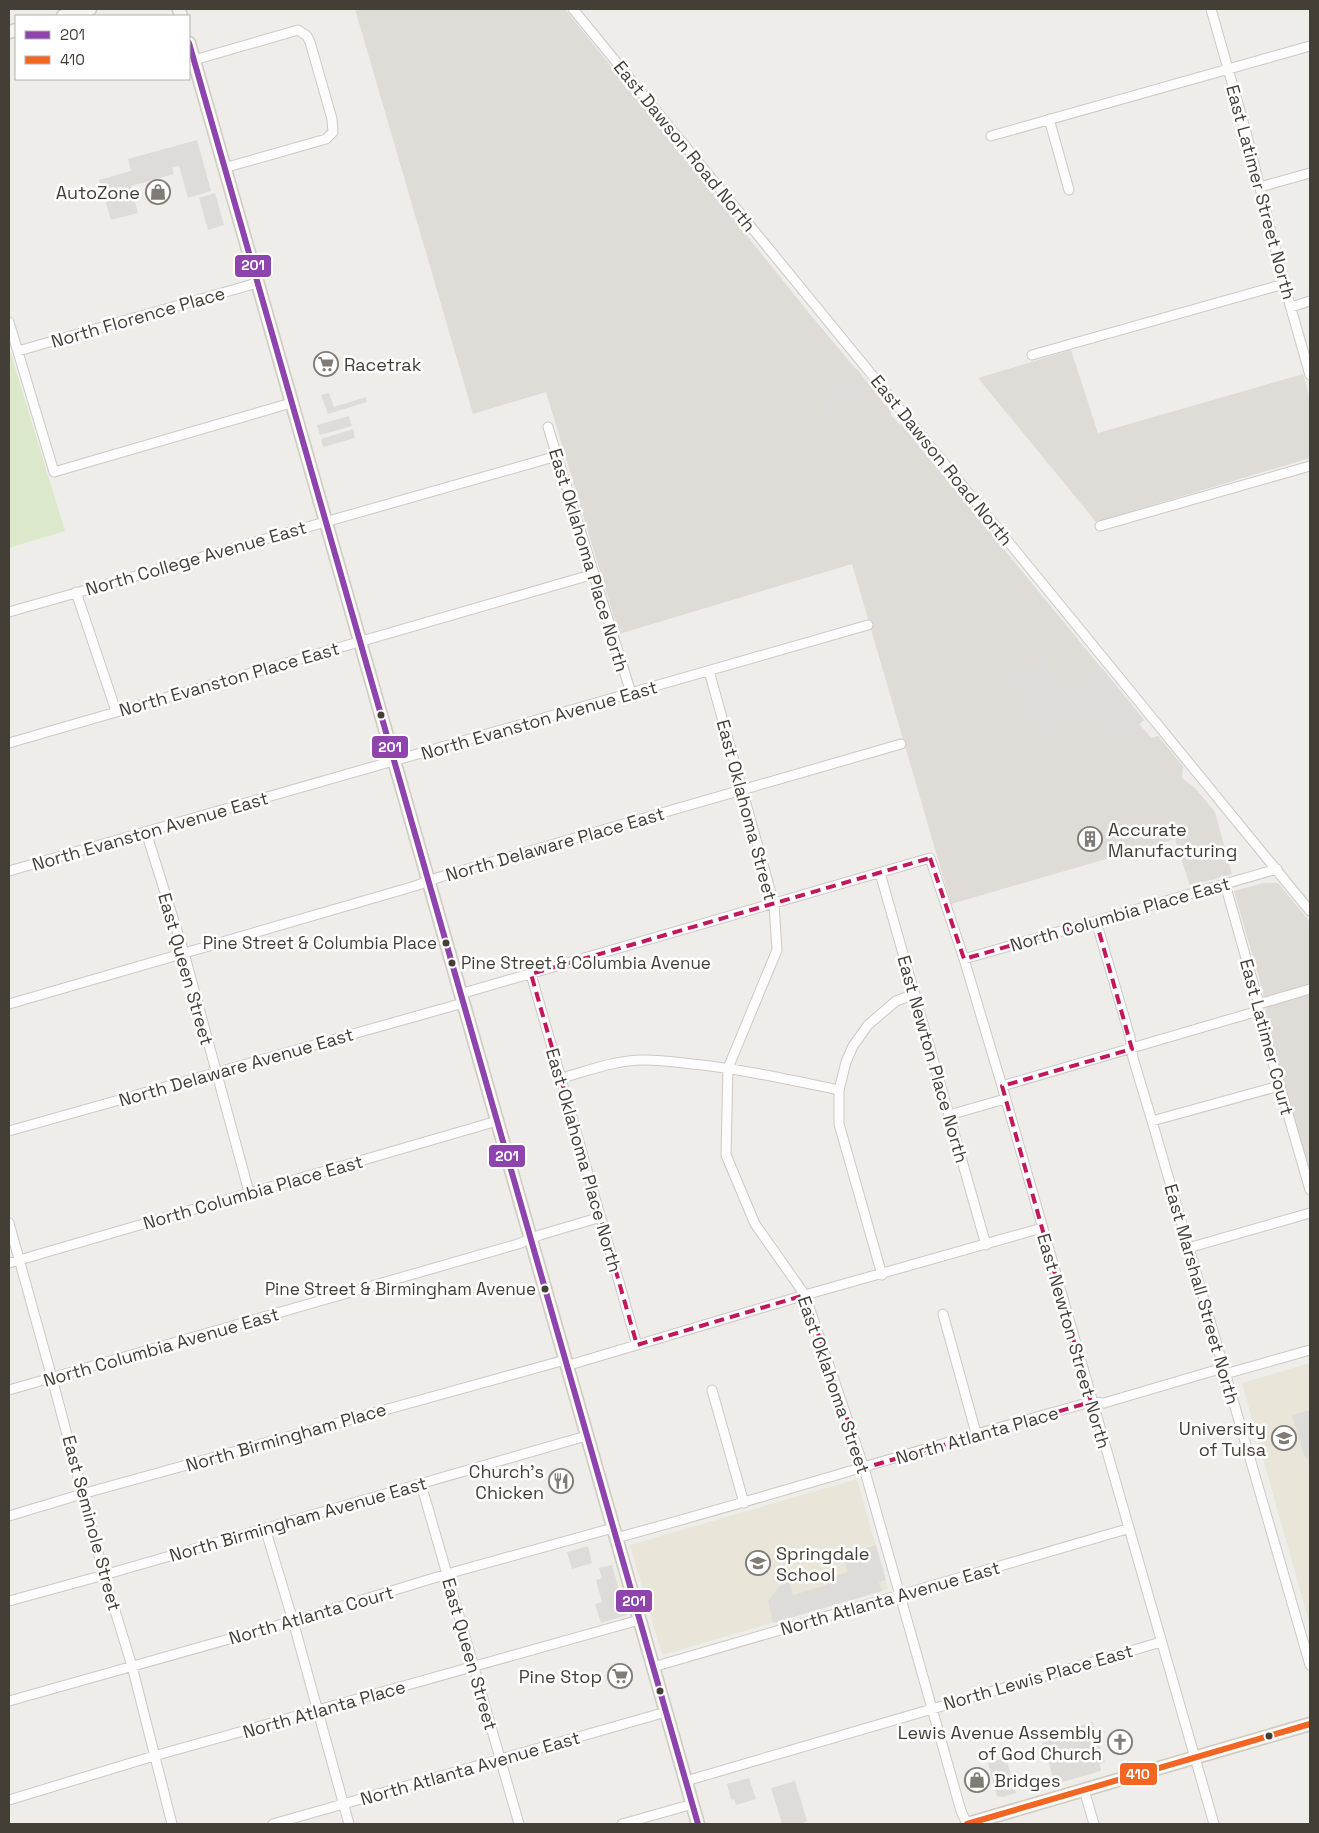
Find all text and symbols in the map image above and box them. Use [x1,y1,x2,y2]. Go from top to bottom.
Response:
legend [15,15,190,80]
text: 201 [60,25,85,44]
text: 410 [60,50,85,69]
street label: East Dawson Road North [609,56,761,236]
street label: East Latimer Street North [1221,82,1301,302]
shop icon: AutoZone [145,179,171,205]
place label: AutoZone [56,181,140,204]
line badge: 201 [234,254,272,278]
text: 201 [241,256,265,274]
street label: North Florence Place [48,281,228,353]
supermarket icon: Racetrak [313,351,339,377]
place label: Racetrak [344,353,422,376]
street label: East Dawson Road North [866,370,1018,550]
street label: East Oklahoma Place North [544,446,634,674]
street label: North College Avenue East [83,515,309,601]
street label: North Evanston Place East [116,637,342,721]
street label: North Evanston Avenue East [418,675,660,765]
unlabelled marker [376,710,386,720]
street label: East Oklahoma Street [712,717,782,903]
line badge: 201 [371,735,409,759]
text: 201 [378,738,402,756]
street label: North Evanston Avenue East [29,786,271,876]
street label: North Delaware Place East [443,802,667,886]
place label: Accurate Manufacturing [1108,818,1237,862]
building icon: Accurate Manufacturing [1077,826,1103,852]
street label: North Columbia Place East [1007,872,1233,956]
street label: East Queen Street [153,890,219,1048]
place label: Pine Street & Columbia Place [203,932,437,954]
marker: Pine Street & Columbia Place [441,938,451,948]
place label: Pine Street & Columbia Avenue [461,952,711,974]
street label: East Newton Place North [892,953,974,1165]
street label: East Latimer Court [1235,956,1299,1118]
marker: Pine Street & Columbia Avenue [447,958,457,968]
street label: North Delaware Avenue East [116,1022,356,1112]
street label: East Oklahoma Place North [541,1045,627,1275]
line badge: 201 [488,1144,526,1168]
text: 201 [495,1147,519,1165]
street label: North Columbia Place East [140,1150,366,1234]
street label: East Marshall Street North [1159,1181,1245,1407]
street label: East Newton Street North [1032,1231,1116,1451]
place label: Pine Street & Birmingham Avenue [265,1278,536,1300]
marker: Pine Street & Birmingham Avenue [540,1284,550,1294]
street label: East Oklahoma Street [793,1293,875,1477]
street label: North Columbia Avenue East [40,1302,282,1392]
street label: North Birmingham Place [183,1397,389,1477]
street label: North Atlanta Place [893,1401,1061,1469]
place label: University of Tulsa [1179,1417,1266,1461]
school or university icon: University of Tulsa [1271,1425,1297,1451]
street label: East Seminole Street [57,1433,127,1613]
place label: Church's Chicken [469,1460,544,1504]
restaurant icon: Church's Chicken [548,1468,574,1494]
street label: North Birmingham Avenue East [167,1471,429,1567]
place label: Springdale School [776,1542,869,1586]
school or university icon: Springdale School [745,1550,771,1576]
street label: North Atlanta Avenue East [777,1556,1003,1640]
street label: East Queen Street [437,1575,503,1733]
street label: North Atlanta Court [226,1580,396,1650]
line badge: 201 [615,1589,653,1613]
text: 201 [622,1592,646,1610]
street label: North Lewis Place East [940,1639,1136,1715]
supermarket icon: Pine Stop [607,1663,633,1689]
place label: Pine Stop [519,1665,602,1688]
street label: North Atlanta Place [240,1675,408,1743]
unlabelled marker [655,1686,665,1696]
place label: Lewis Avenue Assembly of God Church [898,1721,1102,1765]
street label: North Atlanta Avenue East [357,1726,583,1810]
church icon: Lewis Avenue Assembly of God Church [1107,1729,1133,1755]
unlabelled marker [1264,1731,1274,1741]
line badge: 410 [1119,1762,1158,1786]
text: 410 [1126,1765,1150,1783]
shop icon: Bridges [964,1767,990,1793]
place label: Bridges [994,1769,1060,1792]

